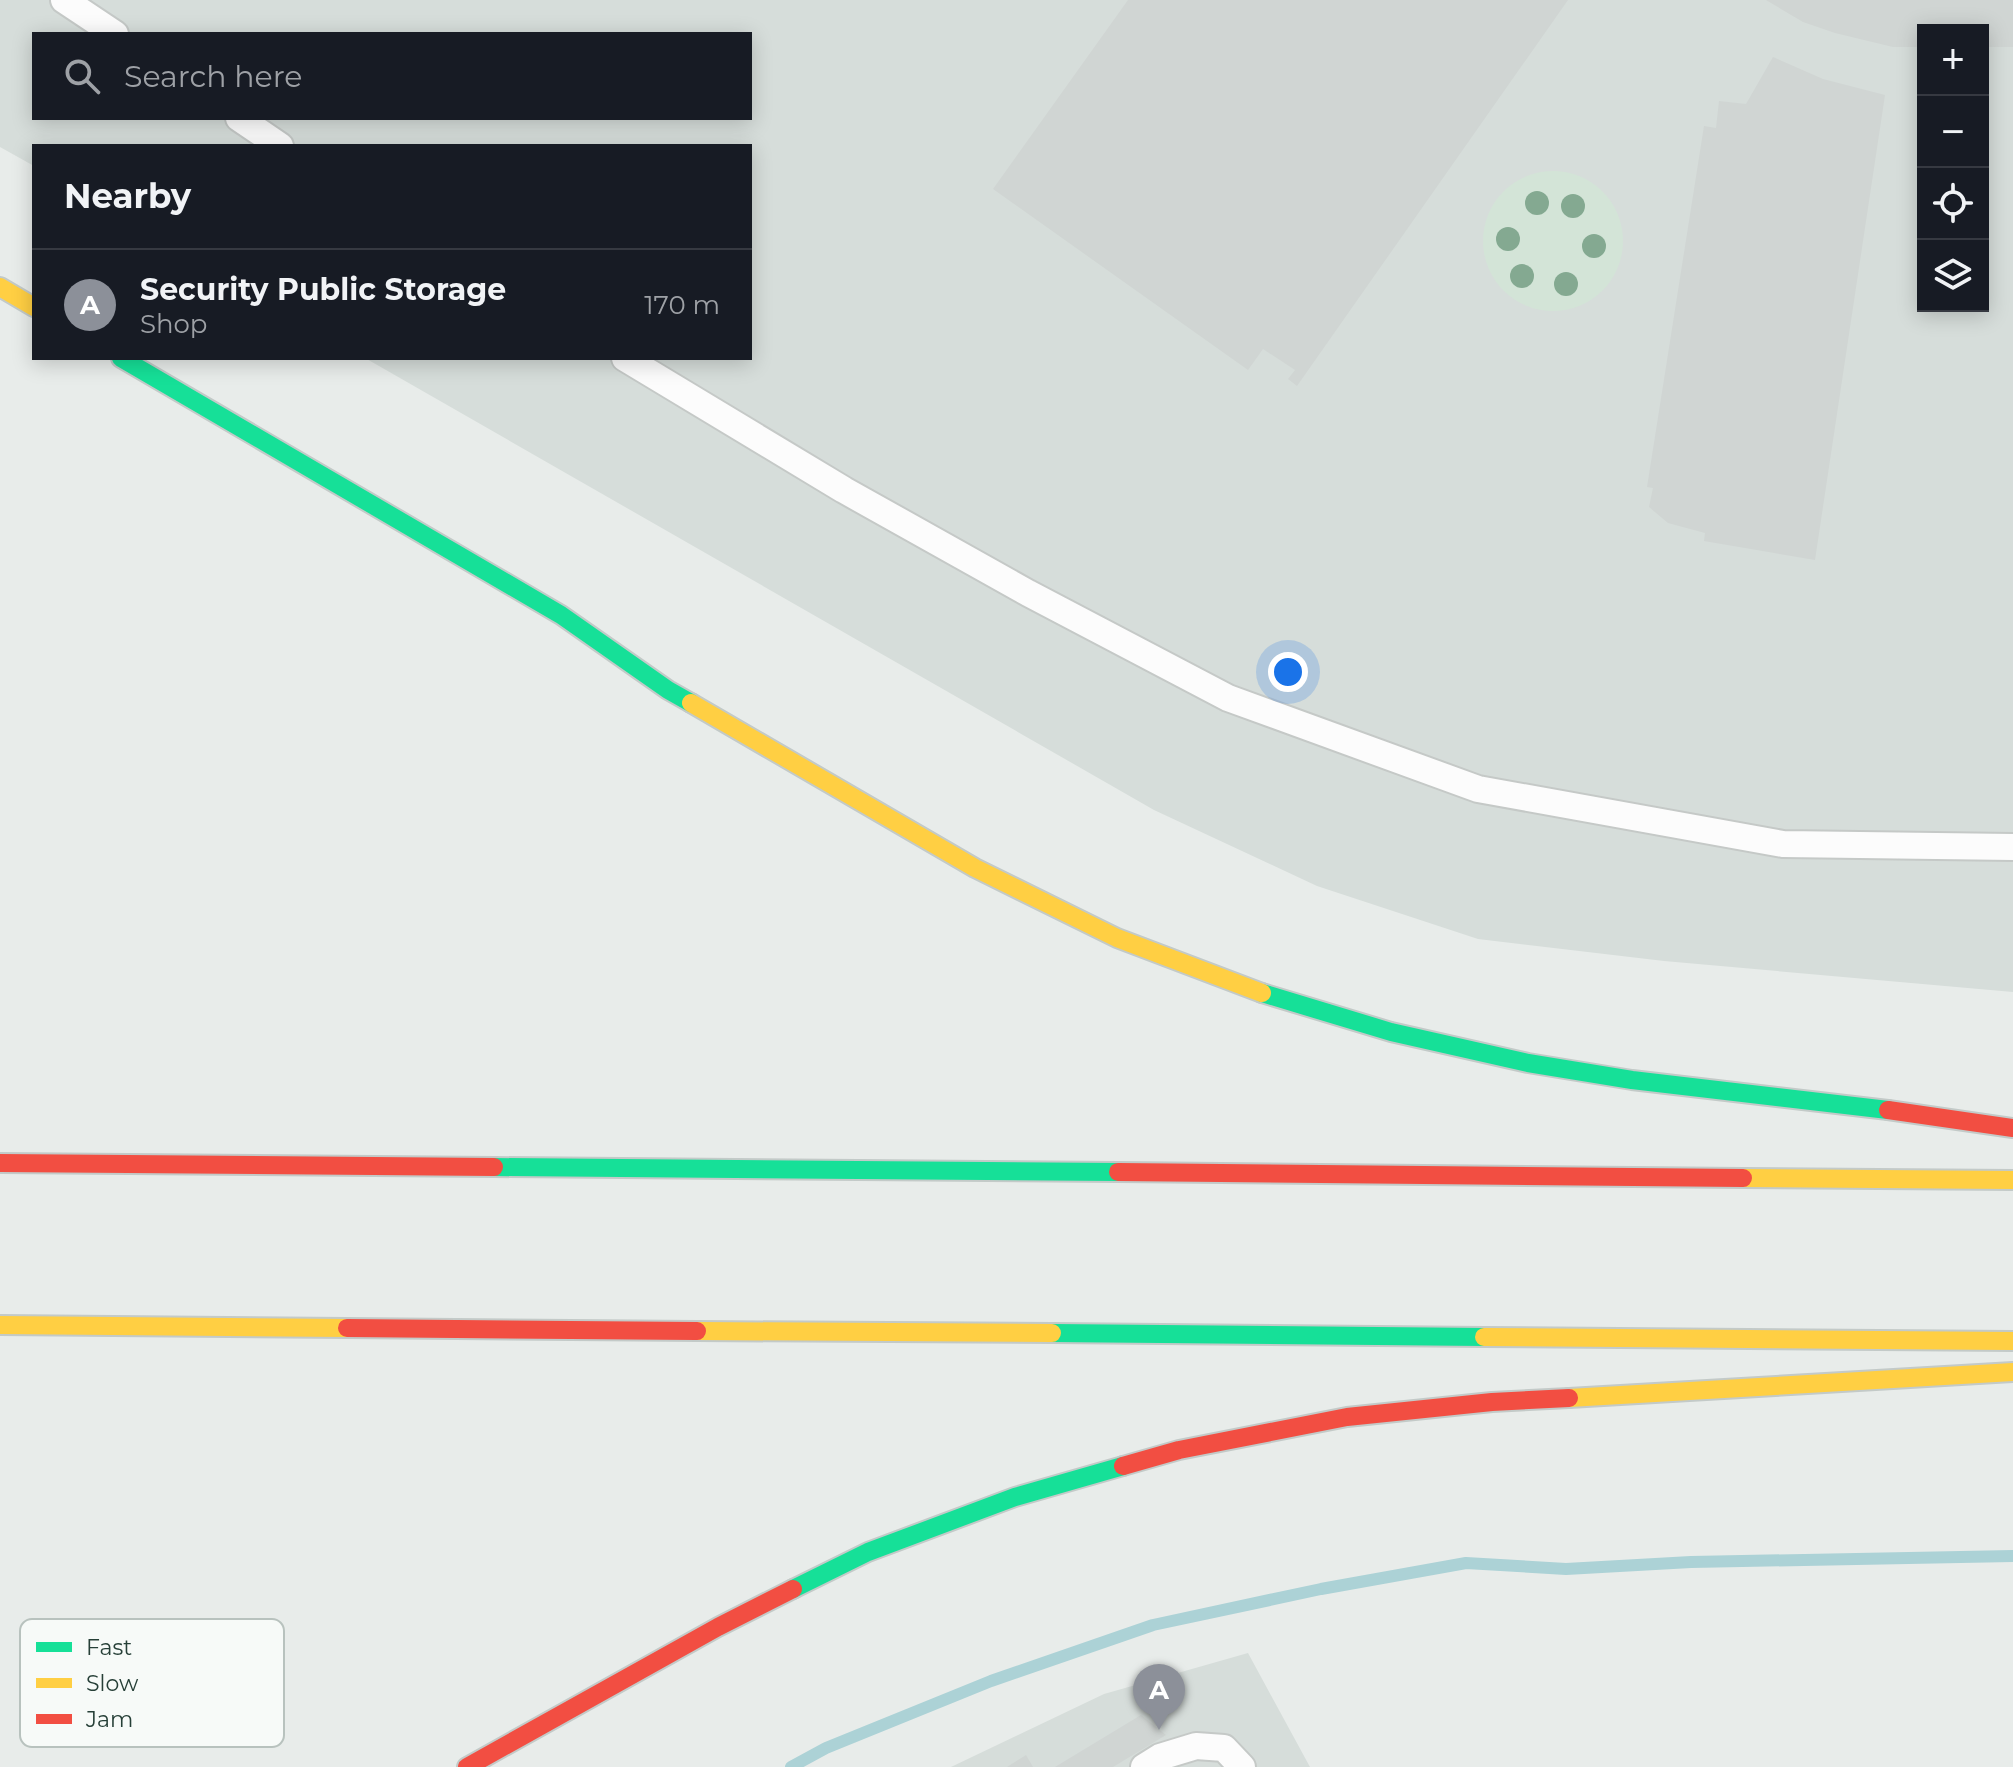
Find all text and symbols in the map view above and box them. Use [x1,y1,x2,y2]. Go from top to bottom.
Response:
map controls [1917,24,1989,312]
button: + [1917,24,1989,96]
search box [32,32,752,120]
icon: search [60,54,104,98]
text: Search here [124,58,302,95]
button: − [1917,96,1989,168]
button: locate [1917,168,1989,240]
text: Nearby [64,175,191,217]
button: layers [1917,240,1989,312]
text: Security Public Storage [140,271,506,308]
text: A [80,289,100,321]
text: 170 m [644,289,720,321]
text: Shop [140,308,208,340]
your location [1268,652,1308,692]
legend [20,1619,284,1747]
text: Fast [86,1634,132,1661]
pin: A [1133,1664,1185,1730]
text: Slow [86,1670,139,1697]
text: Jam [85,1706,133,1733]

